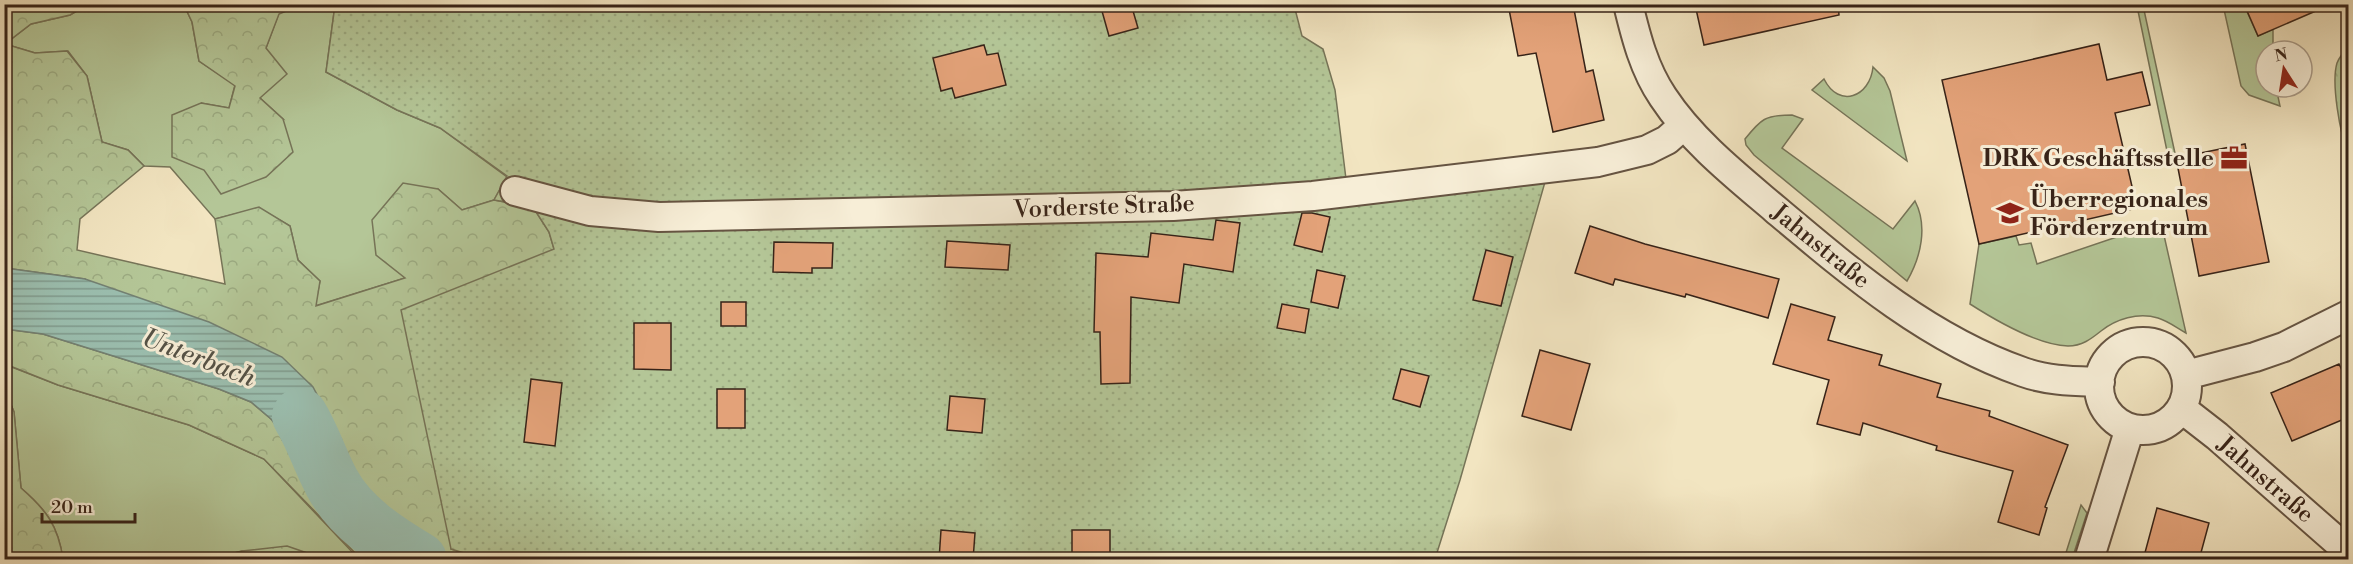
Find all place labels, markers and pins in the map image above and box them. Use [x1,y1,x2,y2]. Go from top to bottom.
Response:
office icon: DRK Geschäftsstelle [2219,143,2249,173]
place label: DRK Geschäftsstelle [1983,144,2214,174]
place label: Überregionales Förderzentrum [2030,183,2208,243]
school or university icon: Überregionales Förderzentrum [1995,198,2025,228]

